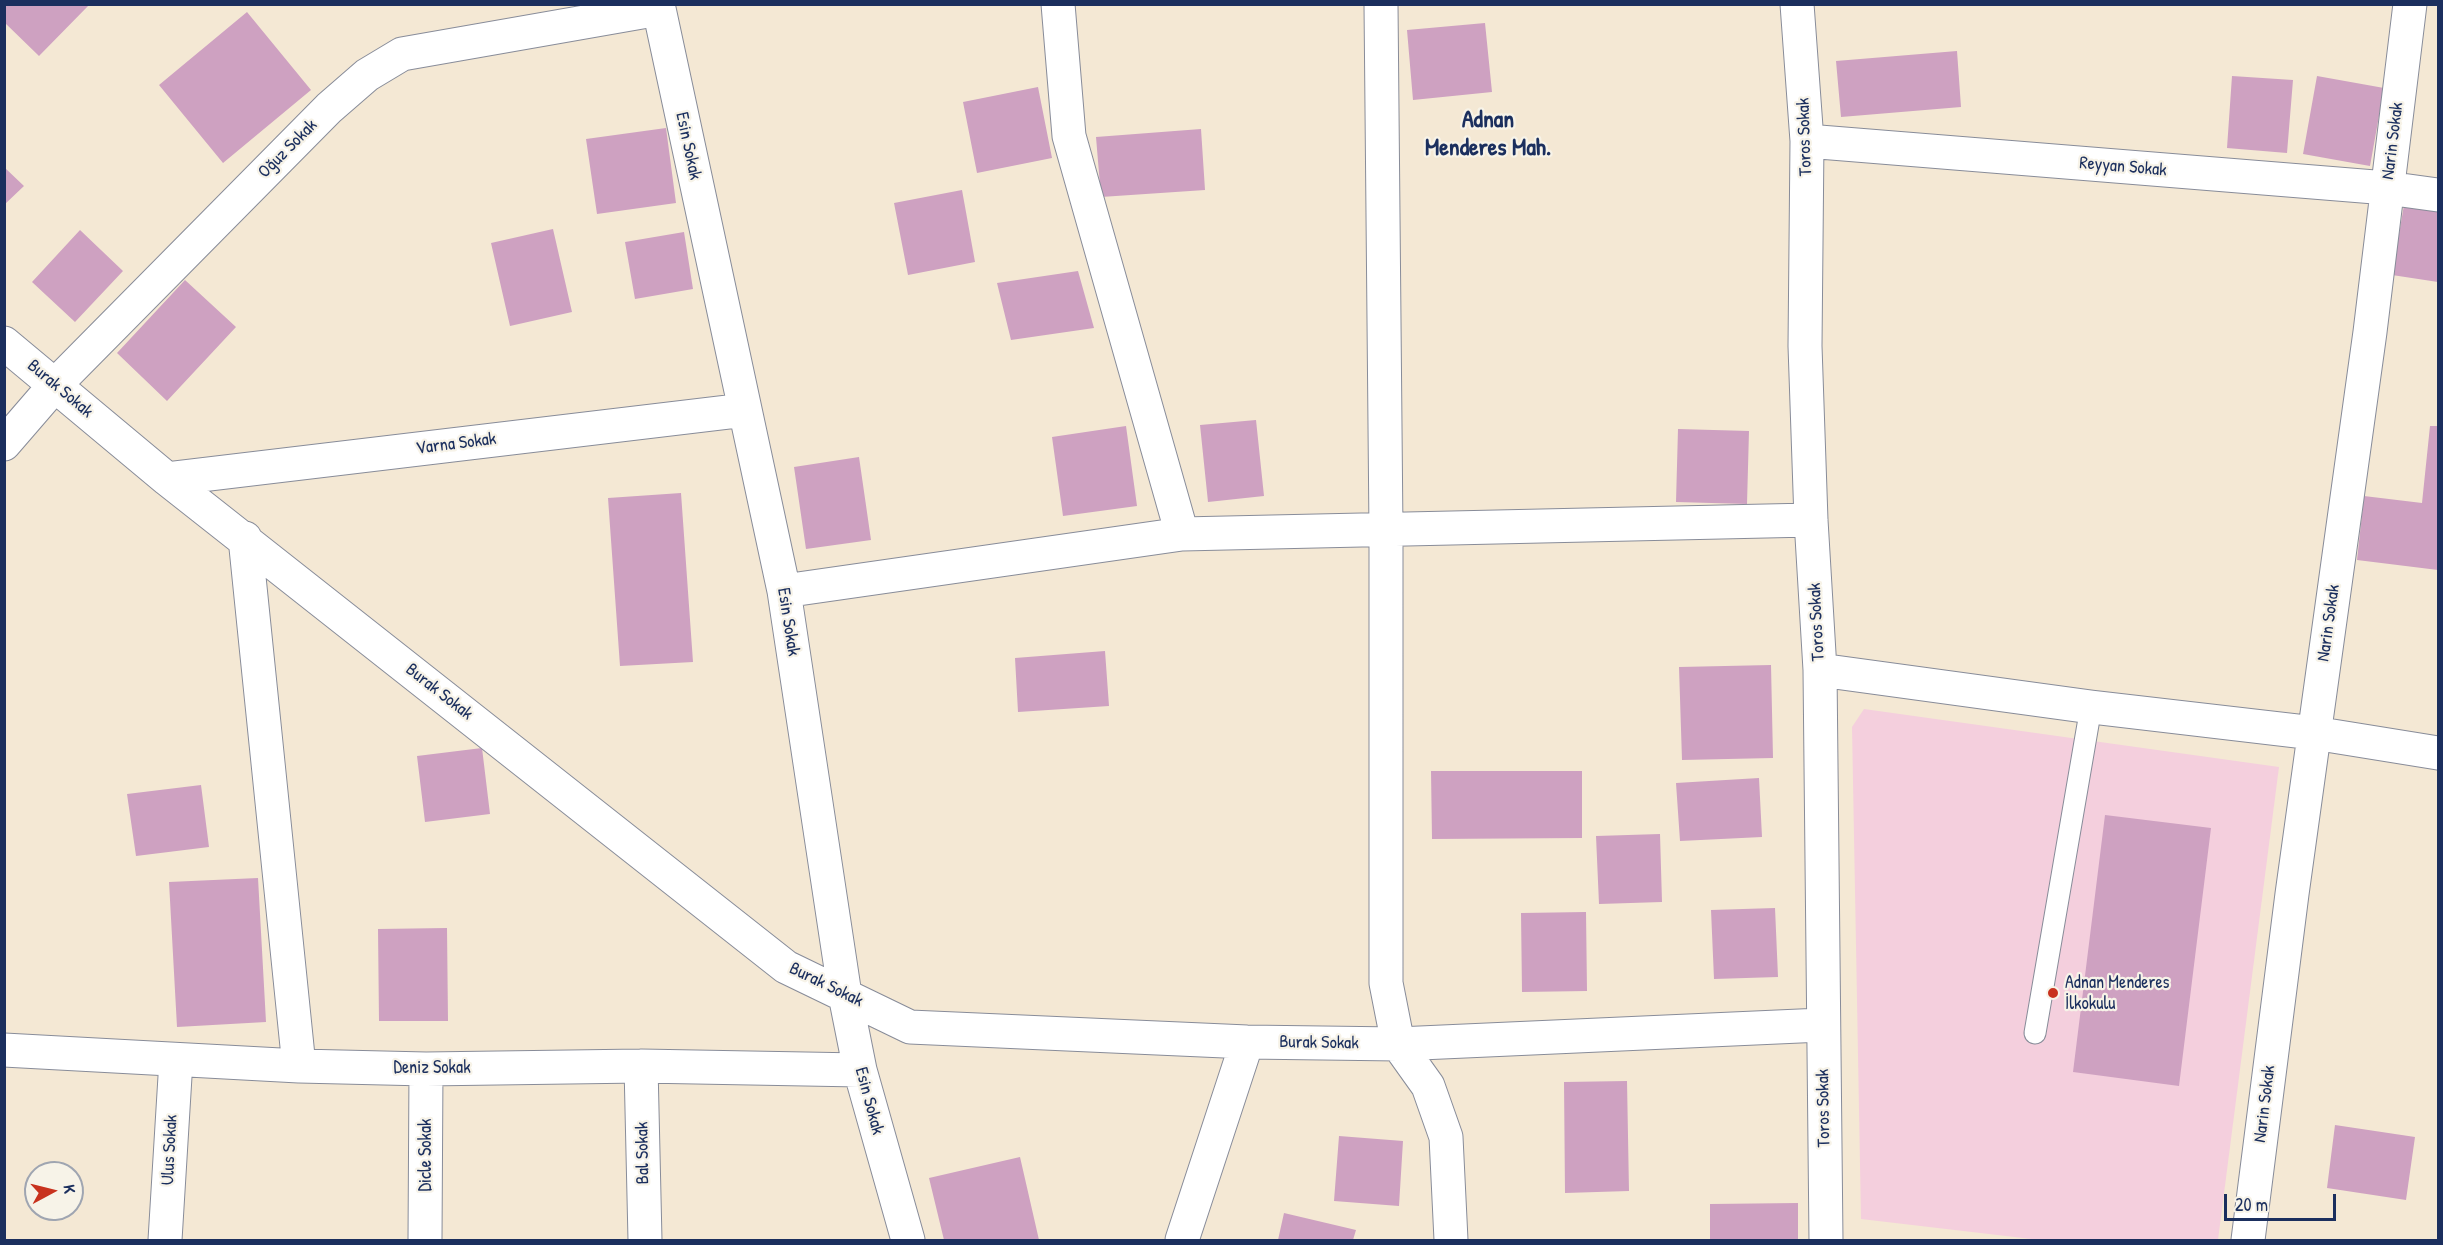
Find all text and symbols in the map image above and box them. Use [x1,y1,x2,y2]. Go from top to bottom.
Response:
street label: Toros Sokak [1793,97,1817,177]
street label: Narin Sokak [2378,101,2408,181]
district label: Adnan Menderes Mah. [1425,107,1551,163]
street label: Esin Sokak [670,110,706,182]
street label: Oğuz Sokak [254,115,322,183]
street label: Reyyan Sokak [2079,152,2167,182]
street label: Burak Sokak [23,355,97,423]
street label: Varna Sokak [415,428,497,460]
street label: Toros Sokak [1804,582,1830,662]
street label: Narin Sokak [2313,583,2345,663]
street label: Esin Sokak [772,586,804,658]
street label: Burak Sokak [401,659,477,725]
street label: Burak Sokak [786,958,866,1012]
place label: Adnan Menderes İlkokulu [2065,972,2169,1014]
marker: Adnan Menderes İlkokulu [2046,986,2060,1000]
street label: Burak Sokak [1279,1032,1359,1054]
street label: Deniz Sokak [393,1057,471,1079]
street label: Narin Sokak [2250,1064,2280,1144]
street label: Esin Sokak [850,1065,888,1137]
street label: Toros Sokak [1813,1069,1835,1147]
street label: Ulus Sokak [157,1114,183,1186]
street label: Dicle Sokak [415,1118,437,1192]
street label: Bal Sokak [632,1122,654,1184]
north arrow [24,1161,84,1221]
scale bar [2227,1182,2340,1220]
text: K [58,1184,81,1195]
text: 20 m [2235,1192,2268,1217]

